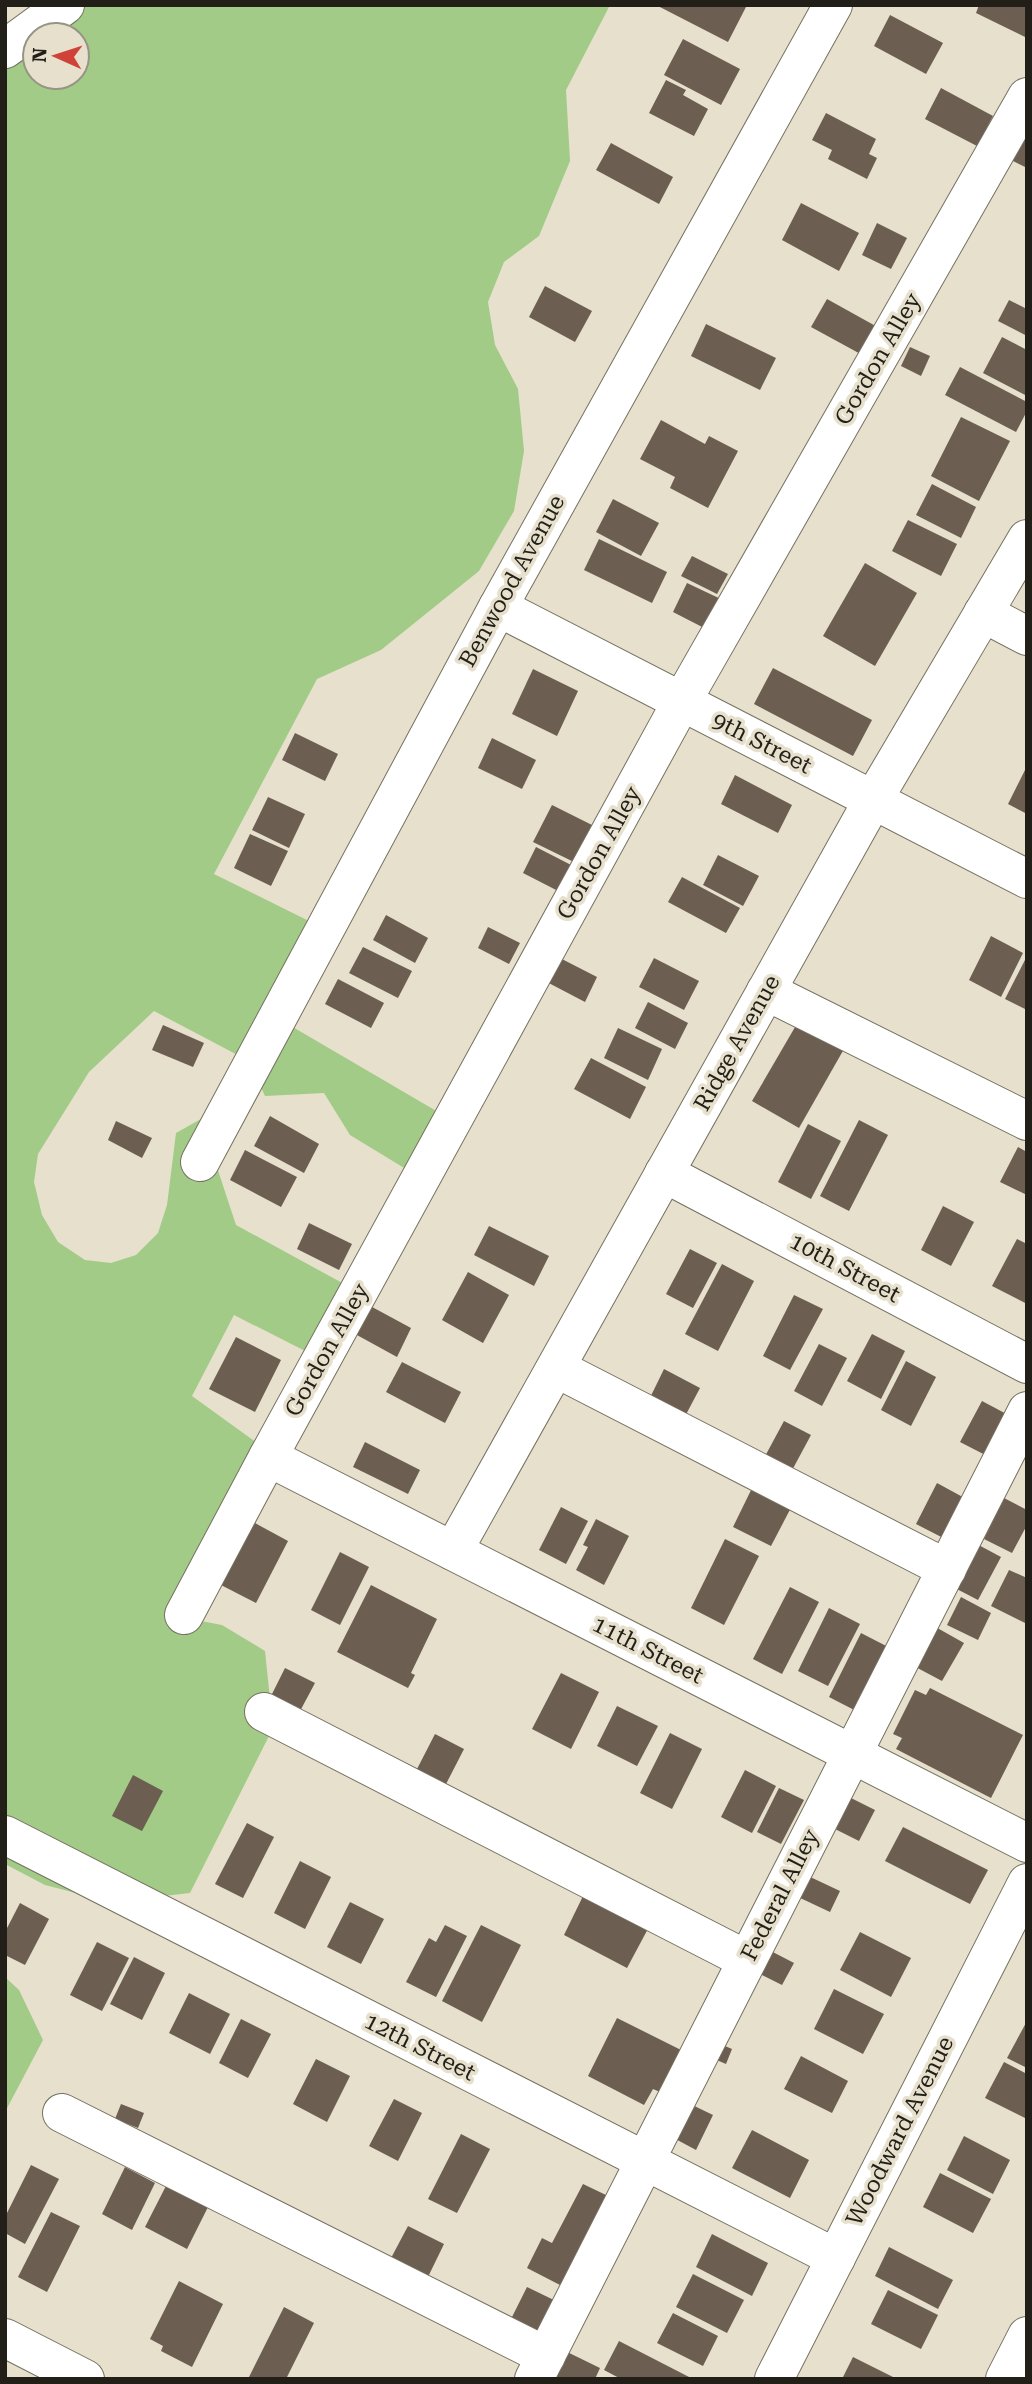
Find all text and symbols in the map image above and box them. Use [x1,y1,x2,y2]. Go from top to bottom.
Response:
north arrow [21,21,91,91]
text: N [28,47,51,63]
street label: Gordon Alley [829,288,927,430]
street label: Benwood Avenue [454,490,570,672]
street label: 9th Street [708,706,817,780]
street label: Gordon Alley [551,781,647,924]
street label: Ridge Avenue [688,970,786,1116]
street label: 10th Street [785,1228,905,1309]
street label: Gordon Alley [279,1278,375,1421]
street label: 11th Street [588,1611,708,1690]
street label: Federal Alley [735,1824,825,1965]
street label: 12th Street [360,2008,480,2087]
street label: Woodward Avenue [841,2032,959,2230]

